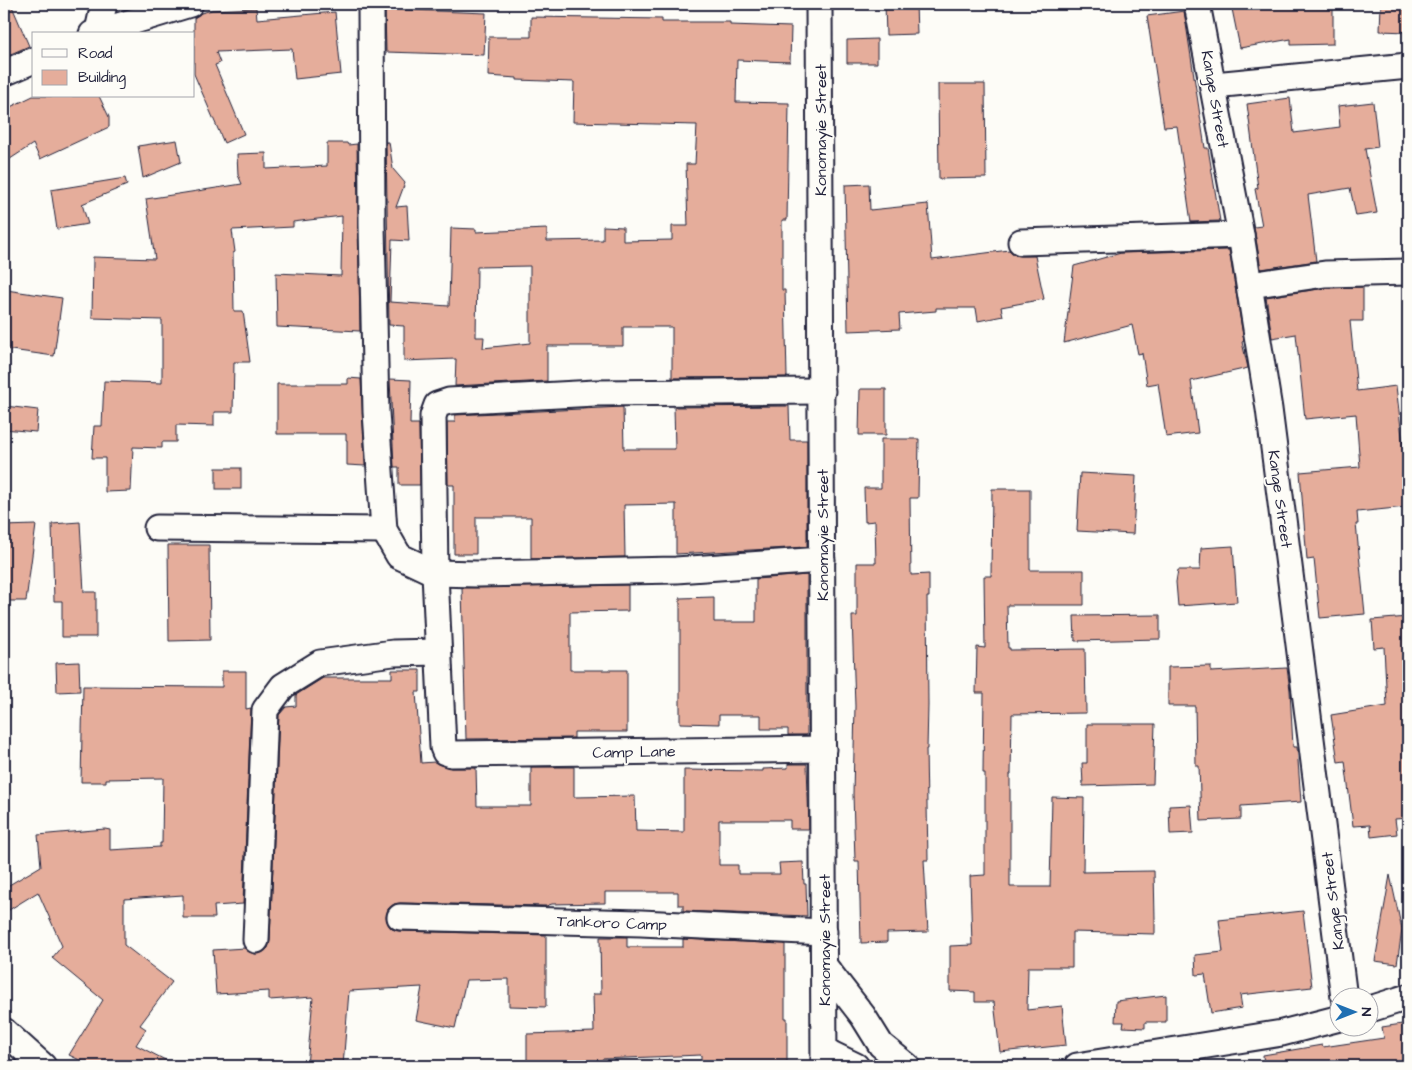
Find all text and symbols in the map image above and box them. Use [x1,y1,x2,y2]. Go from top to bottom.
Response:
legend [32,32,195,98]
text: Road [78,43,113,64]
street label: Kange Street [1195,49,1234,150]
street label: Konomayie Street [810,64,833,196]
text: Building [78,67,126,89]
street label: Kange Street [1261,449,1298,550]
street label: Konomayie Street [812,469,835,601]
street label: Camp Lane [592,740,676,764]
street label: Kange Street [1316,850,1351,951]
street label: Konomayie Street [814,874,837,1006]
street label: Tankoro Camp [557,910,667,936]
north arrow [1330,988,1380,1038]
text: N [1356,1008,1376,1017]

